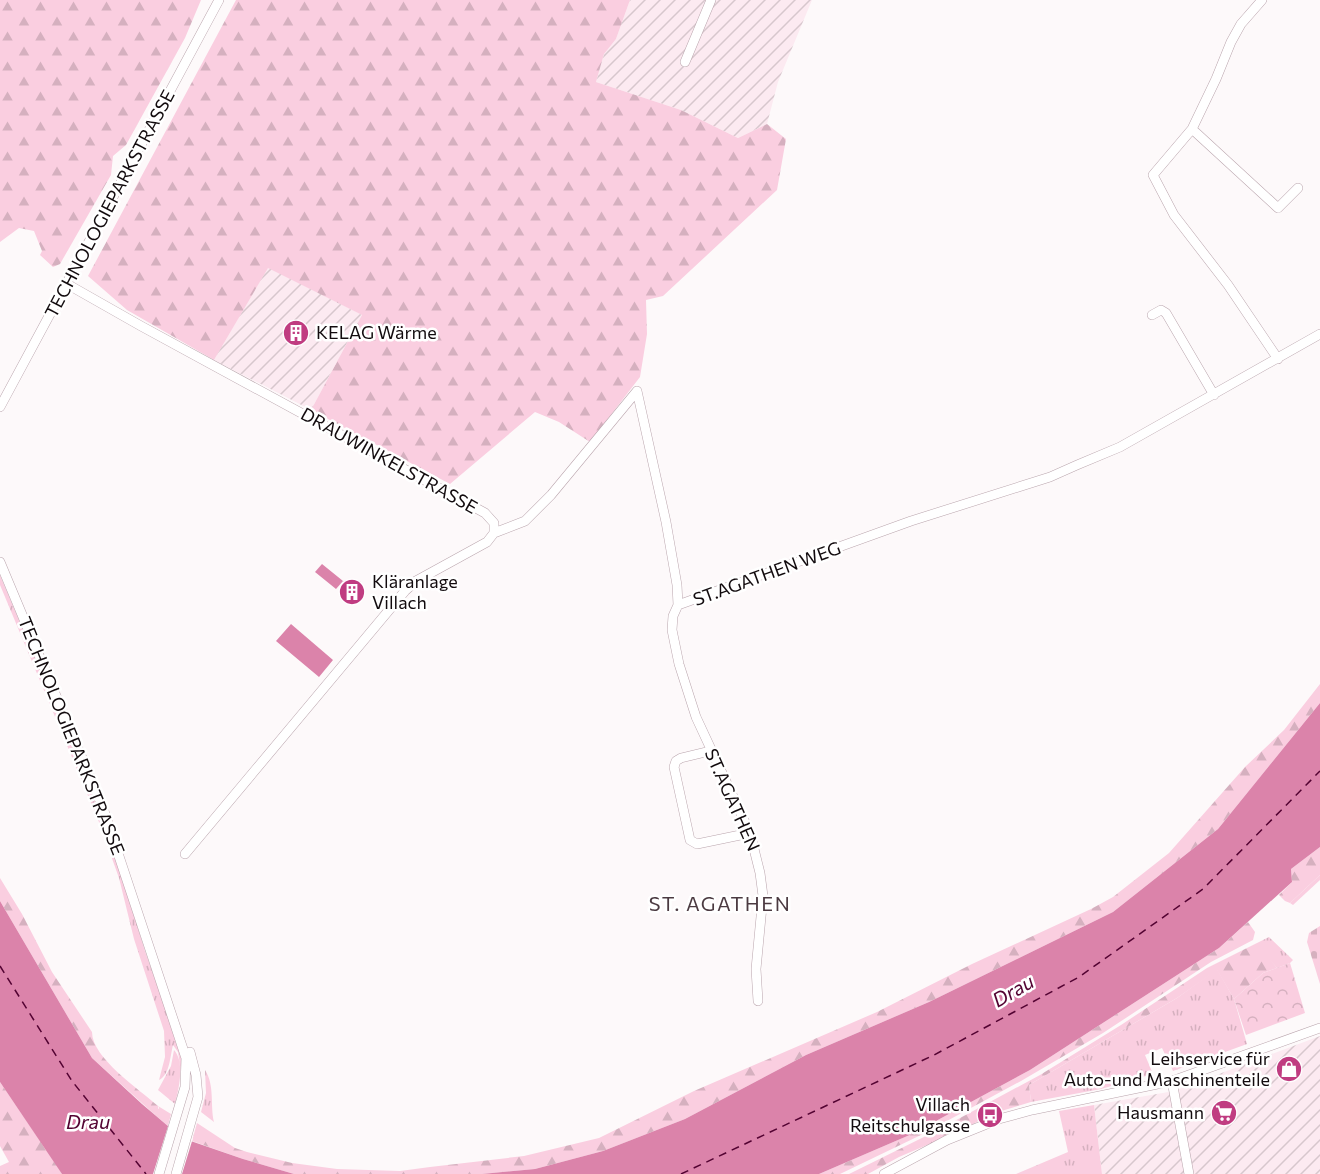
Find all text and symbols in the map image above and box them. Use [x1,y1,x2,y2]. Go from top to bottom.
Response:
street label: TECHNOLOGIEPARKSTRASSE [40,86,179,321]
building icon: KELAG Wärme [281,318,311,348]
place label: KELAG Wärme [316,321,437,343]
street label: DRAUWINKELSTRASSE [297,402,482,518]
street label: ST.AGATHEN WEG [690,536,844,610]
place label: Kläranlage Villach [372,570,458,613]
building icon: Kläranlage Villach [337,577,367,607]
street label: TECHNOLOGIEPARKSTRASSE [14,613,130,858]
street label: ST.AGATHEN [700,745,765,854]
district label: ST. AGATHEN [649,891,791,915]
water label: Drau [987,969,1038,1012]
place label: Leihservice für Auto-und Maschinenteile [1064,1047,1270,1090]
shop icon: Leihservice für Auto-und Maschinenteile [1274,1054,1304,1084]
place label: Villach Reitschulgasse [850,1093,970,1136]
supermarket icon: Hausmann [1209,1098,1239,1128]
bus stop icon: Villach Reitschulgasse [975,1100,1005,1130]
place label: Hausmann [1117,1101,1204,1123]
water label: Drau [66,1109,110,1133]

